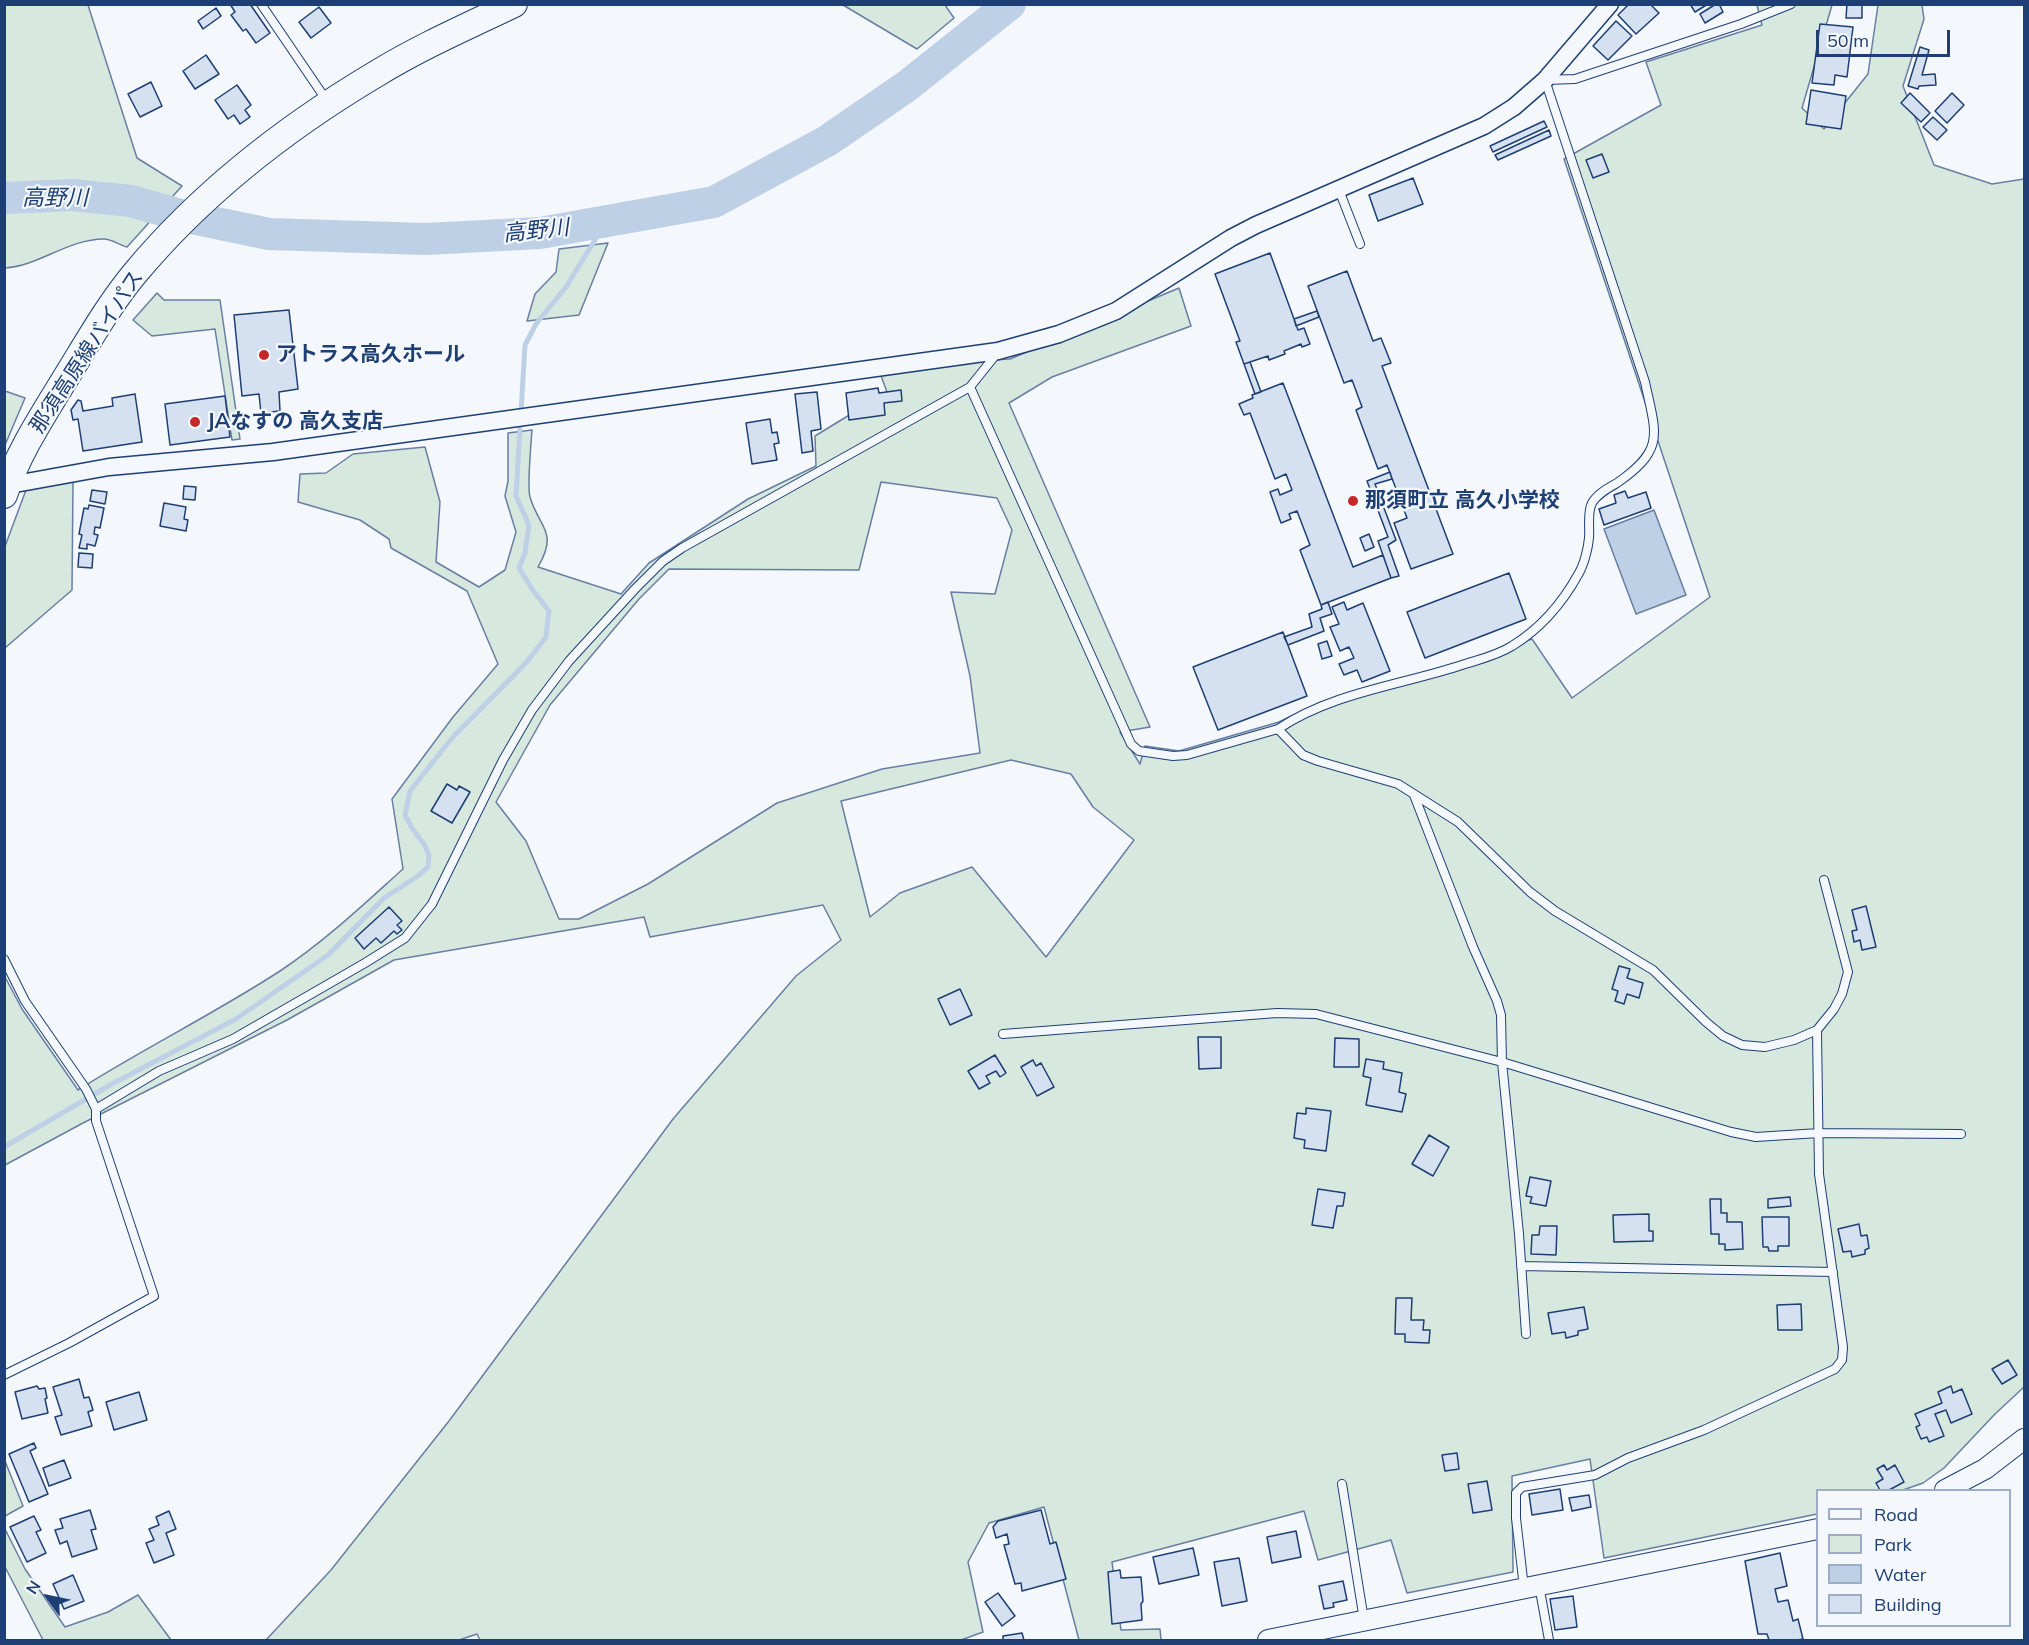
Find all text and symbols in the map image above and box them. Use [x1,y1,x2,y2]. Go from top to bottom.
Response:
scale bar [1819,18,1952,56]
text: 50 m [1827,29,1869,52]
water label: 高野川 [22,185,88,211]
water label: 高野川 [502,214,570,248]
street label: 那須高原線バイパス [25,266,149,438]
place label: アトラス高久ホール [276,342,465,368]
marker: アトラス高久ホール [257,348,271,362]
place label: JAなすの 高久支店 [207,409,383,435]
marker: JAなすの 高久支店 [188,415,202,429]
place label: 那須町立 高久小学校 [1365,488,1560,514]
marker: 那須町立 高久小学校 [1346,494,1360,508]
legend [1816,1489,2011,1627]
text: Road [1874,1503,1918,1526]
text: Park [1874,1533,1912,1556]
text: Water [1874,1563,1926,1586]
north arrow [18,1567,78,1627]
text: N [21,1577,45,1598]
text: Building [1874,1593,1942,1616]

